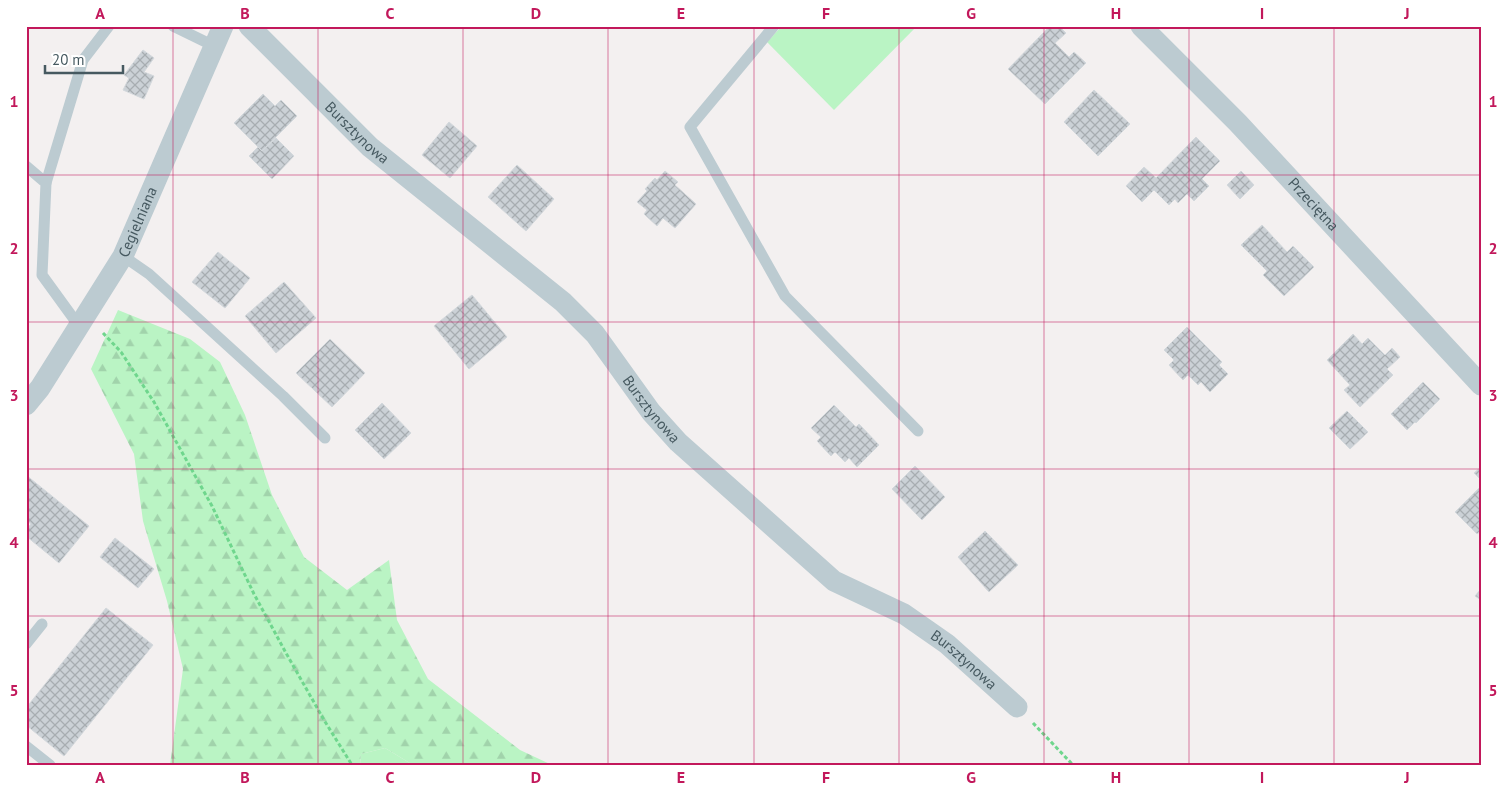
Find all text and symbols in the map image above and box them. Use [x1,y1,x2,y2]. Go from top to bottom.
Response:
text: A [95,3,105,23]
text: B [240,3,250,23]
text: C [386,3,395,23]
text: D [531,3,541,23]
text: E [677,3,685,23]
text: F [822,3,830,23]
text: G [966,3,976,23]
text: H [1111,3,1121,23]
text: I [1260,3,1264,23]
text: J [1403,3,1410,23]
scale bar [45,42,122,74]
text: 20 m [52,50,85,69]
text: 1 [9,91,19,111]
text: 1 [1488,91,1498,111]
street label: Bursztynowa [321,98,393,168]
street label: Przeciętna [1284,173,1343,235]
street label: Cegielniana [114,184,161,260]
text: 2 [9,238,19,258]
text: 2 [1488,238,1498,258]
street label: Bursztynowa [619,371,684,447]
text: 3 [9,385,19,405]
text: 3 [1488,385,1498,405]
text: 4 [9,532,19,552]
text: 4 [1488,532,1498,552]
street label: Bursztynowa [927,626,1001,693]
text: 5 [9,680,19,700]
text: 5 [1488,680,1498,700]
text: A [95,767,105,787]
text: B [240,767,250,787]
text: C [386,767,395,787]
text: D [531,767,541,787]
text: E [677,767,685,787]
text: F [822,767,830,787]
text: G [966,767,976,787]
text: H [1111,767,1121,787]
text: I [1260,767,1264,787]
text: J [1403,767,1410,787]

